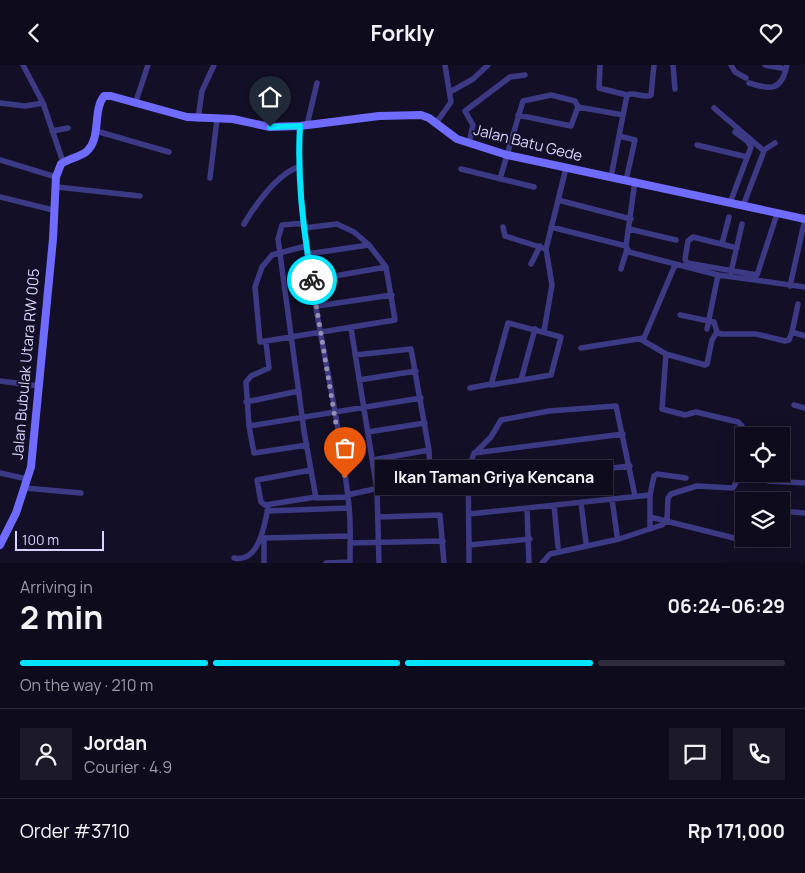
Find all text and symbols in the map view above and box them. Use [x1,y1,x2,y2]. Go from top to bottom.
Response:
text: Forkly [371,18,434,48]
icon: back [20,19,48,47]
icon: heart [757,19,785,47]
pin [249,76,291,127]
icon: home [256,83,284,111]
street label: Jalan Batu Gede [471,119,585,166]
courier [287,255,337,305]
icon: bike [298,266,326,294]
street label: Jalan Bubulak Utara RW 005 [7,267,44,460]
pin [324,427,366,478]
map controls [735,427,790,547]
button: locate [735,427,790,482]
icon: bag [331,434,359,462]
callout: Ikan Taman Griya Kencana [375,461,612,495]
text: Ikan Taman Griya Kencana [394,466,594,488]
button: layers [735,492,790,547]
scale bar [15,528,104,551]
text: 100 m [22,530,59,549]
text: Arriving in [20,576,93,598]
text: 06:24–06:29 [667,593,785,619]
text: 2 min [20,595,103,639]
text: On the way · 210 m [20,674,153,696]
button: person [20,728,72,780]
button: chat [669,728,721,780]
button: phone [733,728,785,780]
text: Jordan [84,730,147,756]
text: Courier · 4.9 [84,756,172,778]
text: Order #3710 [20,818,130,844]
text: Rp 171,000 [688,818,785,844]

